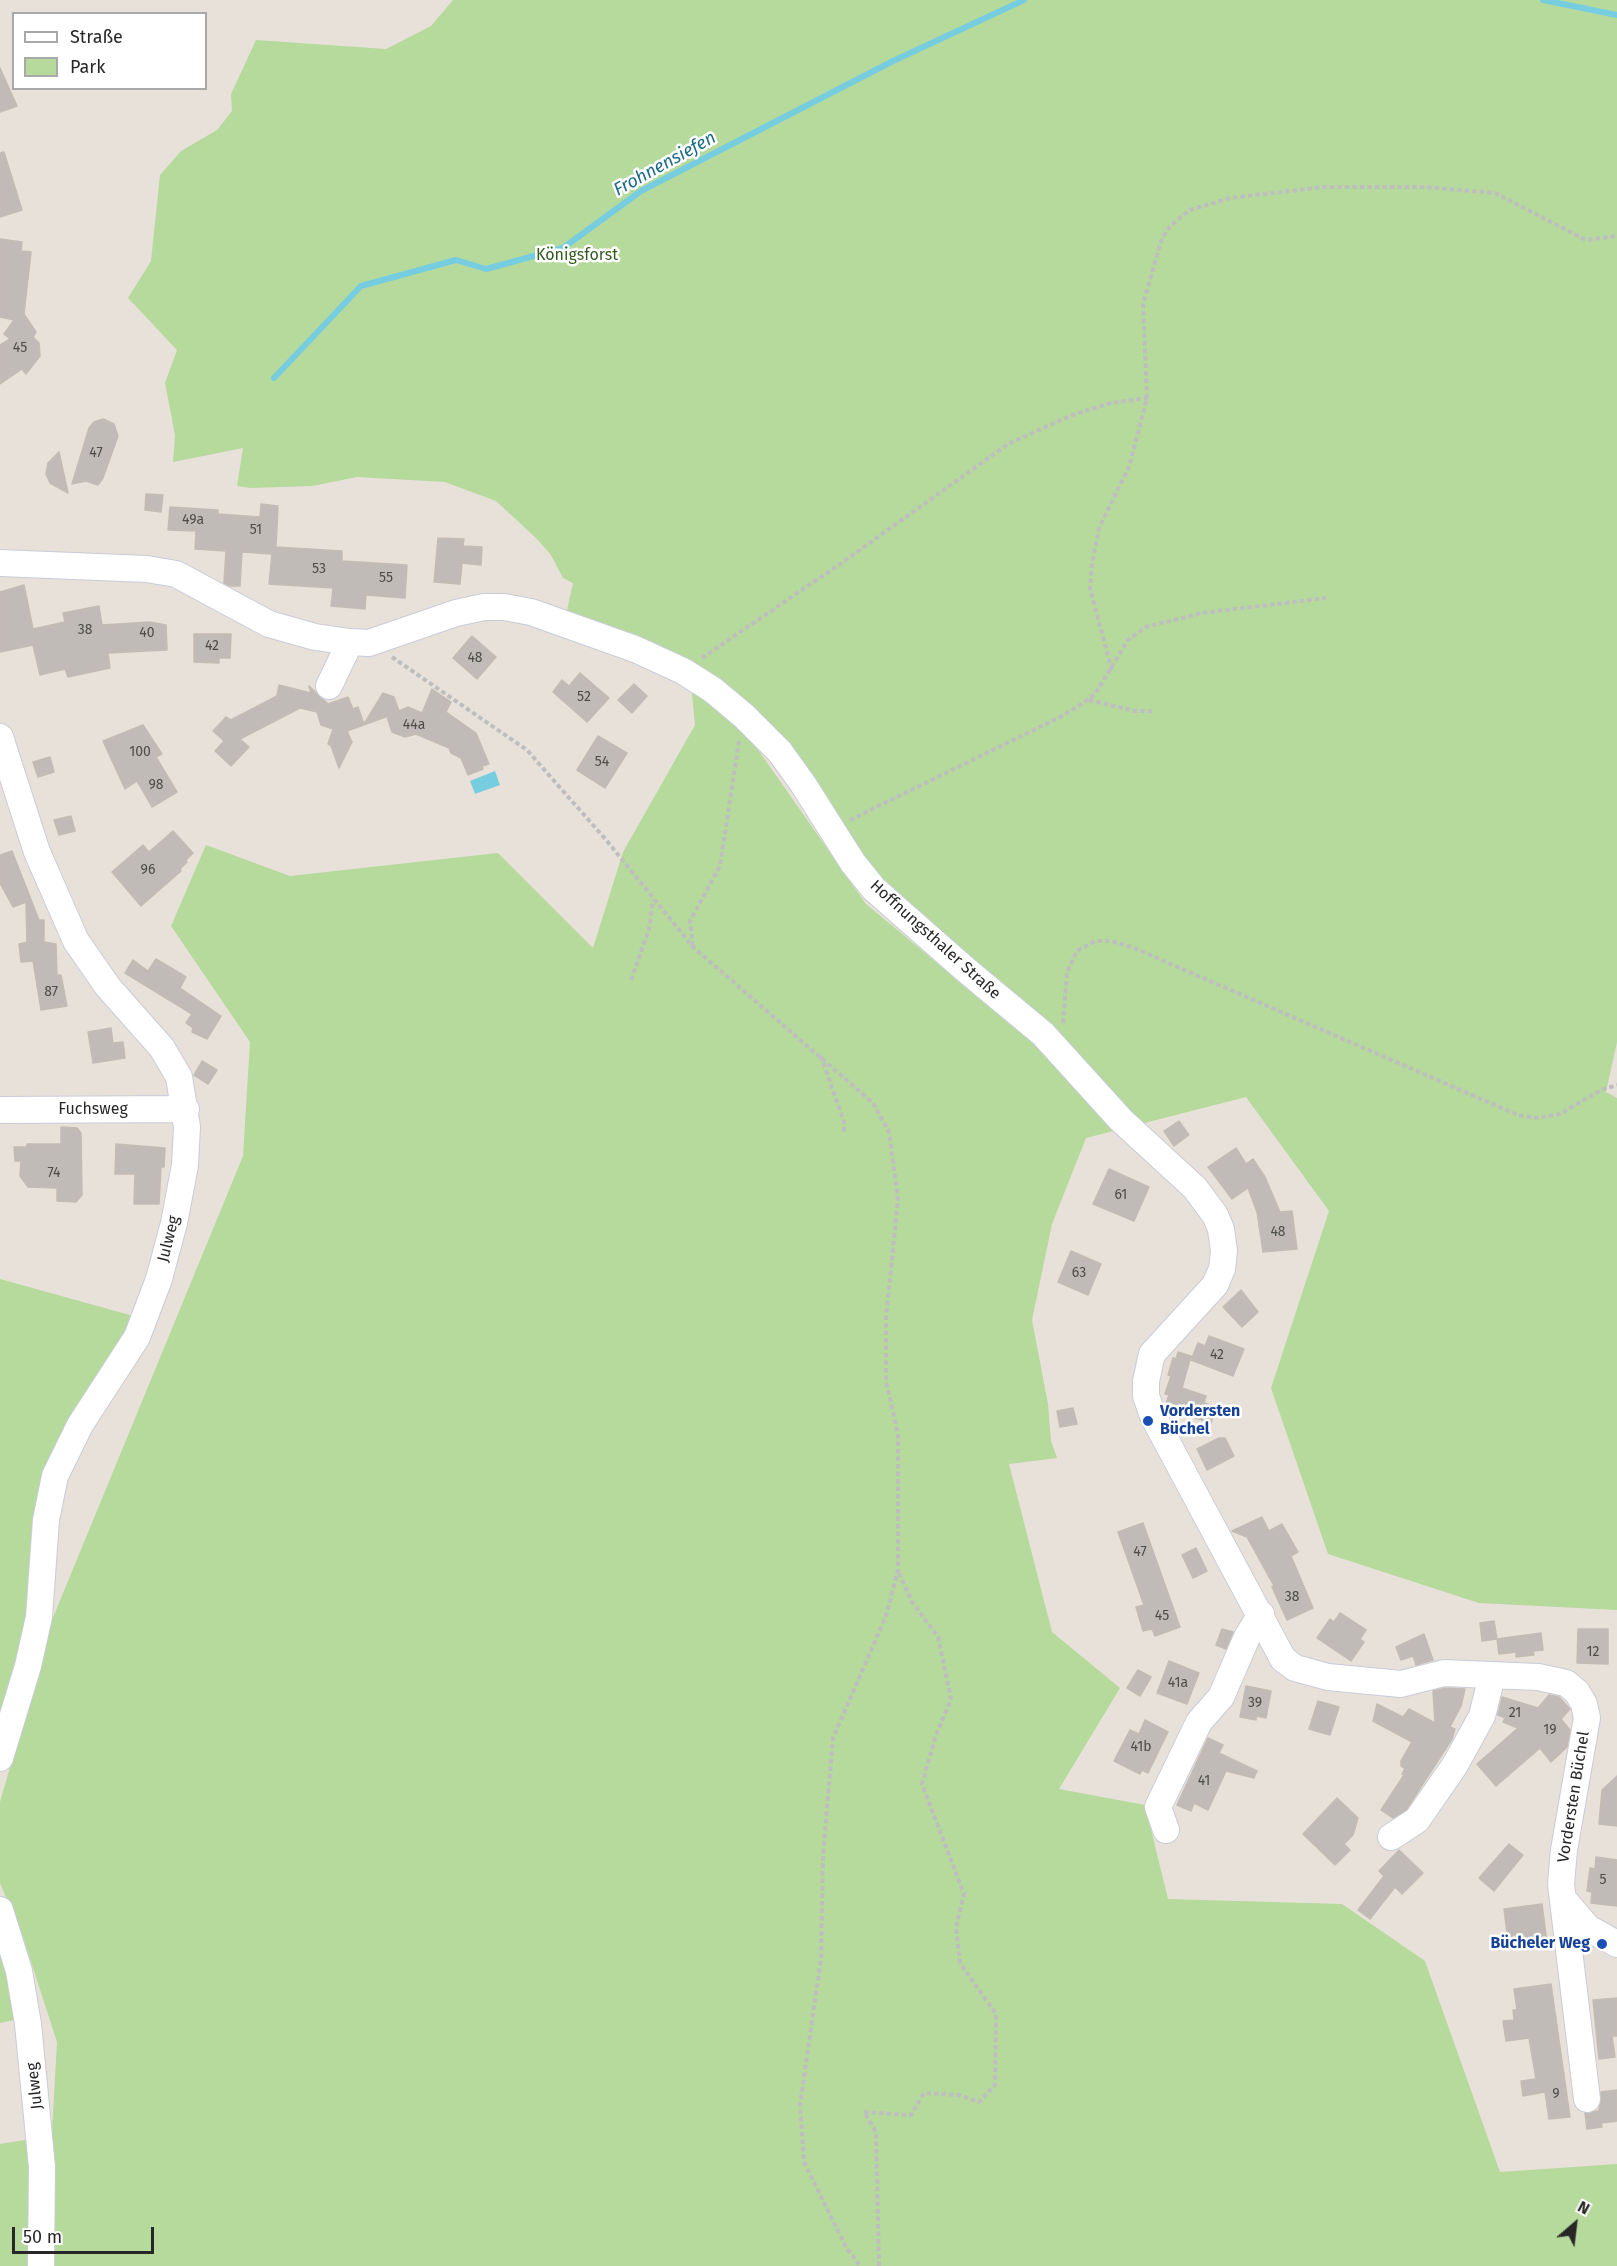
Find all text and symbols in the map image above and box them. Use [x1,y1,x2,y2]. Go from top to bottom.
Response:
legend [12,12,207,90]
text: Straße [70,26,123,48]
text: Park [70,56,105,78]
water label: Frohnensiefen [610,127,720,201]
park label: Königsforst [536,246,618,266]
house number: 45 [13,340,27,356]
house number: 47 [89,445,103,461]
house number: 49a [182,512,204,528]
house number: 51 [250,522,262,538]
house number: 53 [312,561,326,577]
house number: 55 [379,570,393,586]
house number: 38 [78,622,92,638]
house number: 40 [139,625,155,641]
house number: 42 [205,638,219,654]
house number: 48 [467,650,483,666]
house number: 52 [577,689,591,705]
house number: 44a [403,717,425,733]
house number: 100 [129,744,151,760]
house number: 54 [595,754,609,770]
house number: 98 [148,777,164,793]
house number: 96 [141,862,155,878]
street label: Hoffnungsthaler Straße [866,876,1004,1004]
house number: 87 [44,984,58,1000]
street label: Fuchsweg [58,1100,128,1120]
house number: 74 [47,1165,61,1181]
house number: 61 [1115,1187,1127,1203]
street label: Julweg [154,1214,184,1264]
house number: 48 [1270,1224,1286,1240]
house number: 63 [1072,1265,1086,1281]
house number: 42 [1210,1347,1224,1363]
place label: Vordersten Büchel [1160,1402,1240,1440]
marker: Vordersten Büchel [1141,1414,1155,1428]
house number: 47 [1133,1544,1147,1560]
house number: 38 [1285,1589,1299,1605]
house number: 45 [1155,1608,1169,1624]
house number: 12 [1587,1644,1599,1660]
house number: 41a [1168,1675,1188,1691]
house number: 39 [1248,1695,1262,1711]
house number: 21 [1509,1705,1521,1721]
house number: 19 [1543,1722,1557,1738]
street label: Vordersten Büchel [1554,1730,1594,1864]
house number: 41b [1130,1739,1152,1755]
house number: 41 [1198,1773,1210,1789]
house number: 5 [1599,1872,1607,1888]
place label: Bücheler Weg [1490,1934,1590,1954]
marker: Bücheler Weg [1595,1937,1609,1951]
street label: Julweg [23,2061,47,2111]
house number: 9 [1552,2086,1560,2102]
north arrow [1545,2194,1605,2254]
text: N [1575,2197,1593,2219]
scale bar [15,2215,158,2253]
text: 50 m [23,2226,62,2248]

